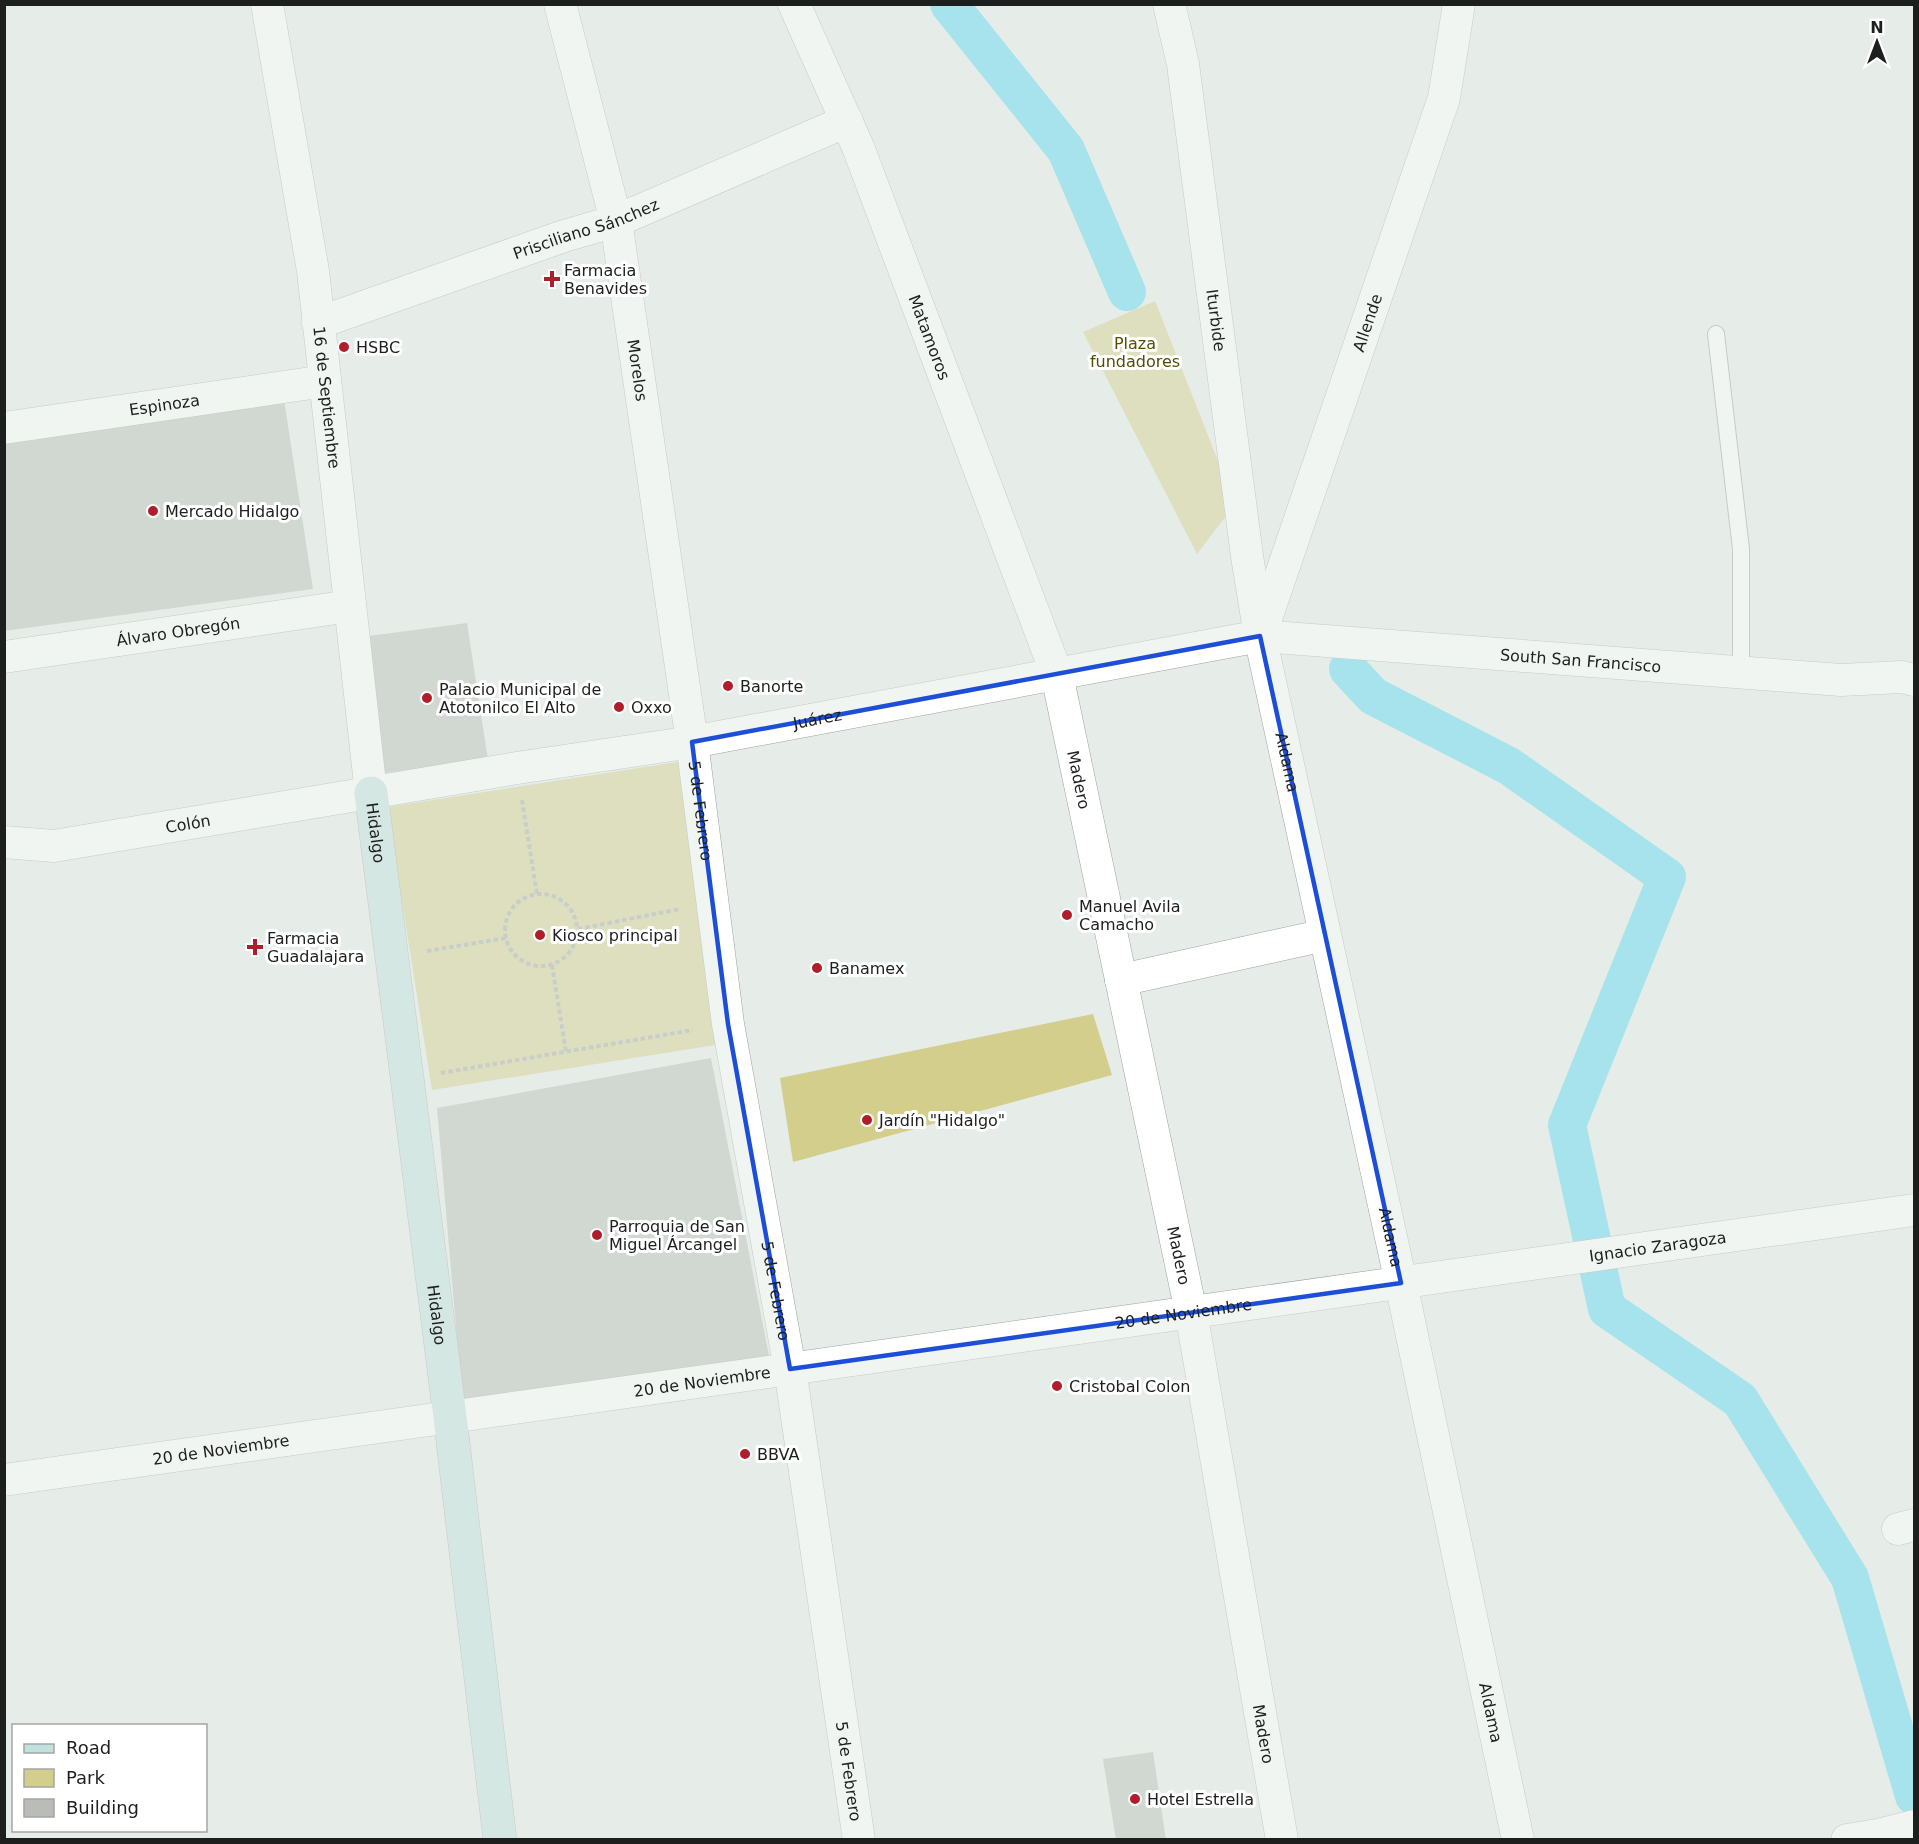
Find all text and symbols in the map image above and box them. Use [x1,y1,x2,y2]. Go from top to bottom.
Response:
north arrow [1847,12,1907,72]
text: N [1870,18,1884,37]
street label: Prisciliano Sánchez [511,195,662,263]
place label: Farmacia Benavides [564,261,647,298]
marker: Farmacia Benavides [545,272,559,286]
street label: Iturbide [1202,288,1229,352]
street label: Allende [1349,291,1386,354]
street label: Matamoros [905,292,954,383]
street label: 16 de Septiembre [309,325,344,470]
park label: Plaza fundadores [1090,334,1180,371]
place label: HSBC [356,338,400,357]
street label: Morelos [623,338,651,403]
marker: HSBC [337,340,351,354]
street label: Espinoza [128,390,201,420]
place label: Mercado Hidalgo [165,502,299,521]
marker: Mercado Hidalgo [146,504,160,518]
street label: Álvaro Obregón [115,613,241,650]
street label: South San Francisco [1499,645,1662,676]
place label: Banorte [740,677,803,696]
marker: Banorte [721,679,735,693]
place label: Palacio Municipal de Atotonilco El Alto [439,680,601,717]
marker: Palacio Municipal de Atotonilco El Alto [420,691,434,705]
place label: Oxxo [631,698,672,717]
marker: Oxxo [612,700,626,714]
street label: Juárez [790,705,843,733]
street label: Aldama [1271,731,1303,794]
street label: Madero [1063,749,1094,811]
street label: 5 de Febrero [684,760,716,862]
street label: Hidalgo [362,801,389,864]
street label: Colón [164,811,212,837]
place label: Manuel Avila Camacho [1079,897,1180,934]
marker: Manuel Avila Camacho [1060,908,1074,922]
place label: Kiosco principal [552,926,678,945]
marker: Kiosco principal [533,928,547,942]
place label: Farmacia Guadalajara [267,929,364,966]
marker: Farmacia Guadalajara [248,940,262,954]
place label: Banamex [829,959,904,978]
marker: Banamex [810,961,824,975]
place label: Jardín "Hidalgo" [878,1111,1005,1130]
marker: Jardín "Hidalgo" [860,1113,874,1127]
street label: Aldama [1375,1205,1406,1269]
place label: Parroquia de San Miguel Árcangel [609,1217,745,1254]
street label: Madero [1163,1224,1194,1287]
marker: Parroquia de San Miguel Árcangel [590,1228,604,1242]
street label: Ignacio Zaragoza [1588,1228,1727,1266]
street label: 5 de Febrero [757,1240,794,1342]
street label: Hidalgo [423,1284,450,1346]
street label: 20 de Noviembre [1114,1295,1253,1333]
street label: 20 de Noviembre [633,1363,772,1401]
place label: Cristobal Colon [1069,1377,1190,1396]
marker: Cristobal Colon [1050,1379,1064,1393]
street label: 20 de Noviembre [151,1431,291,1469]
place label: BBVA [757,1445,799,1464]
marker: BBVA [738,1447,752,1461]
street label: Aldama [1475,1681,1506,1744]
street label: Madero [1249,1703,1278,1765]
street label: 5 de Febrero [832,1720,865,1823]
legend [12,1724,207,1832]
text: Road [66,1737,111,1758]
text: Park [66,1767,105,1788]
place label: Hotel Estrella [1147,1790,1254,1809]
marker: Hotel Estrella [1128,1792,1142,1806]
text: Building [66,1797,139,1818]

